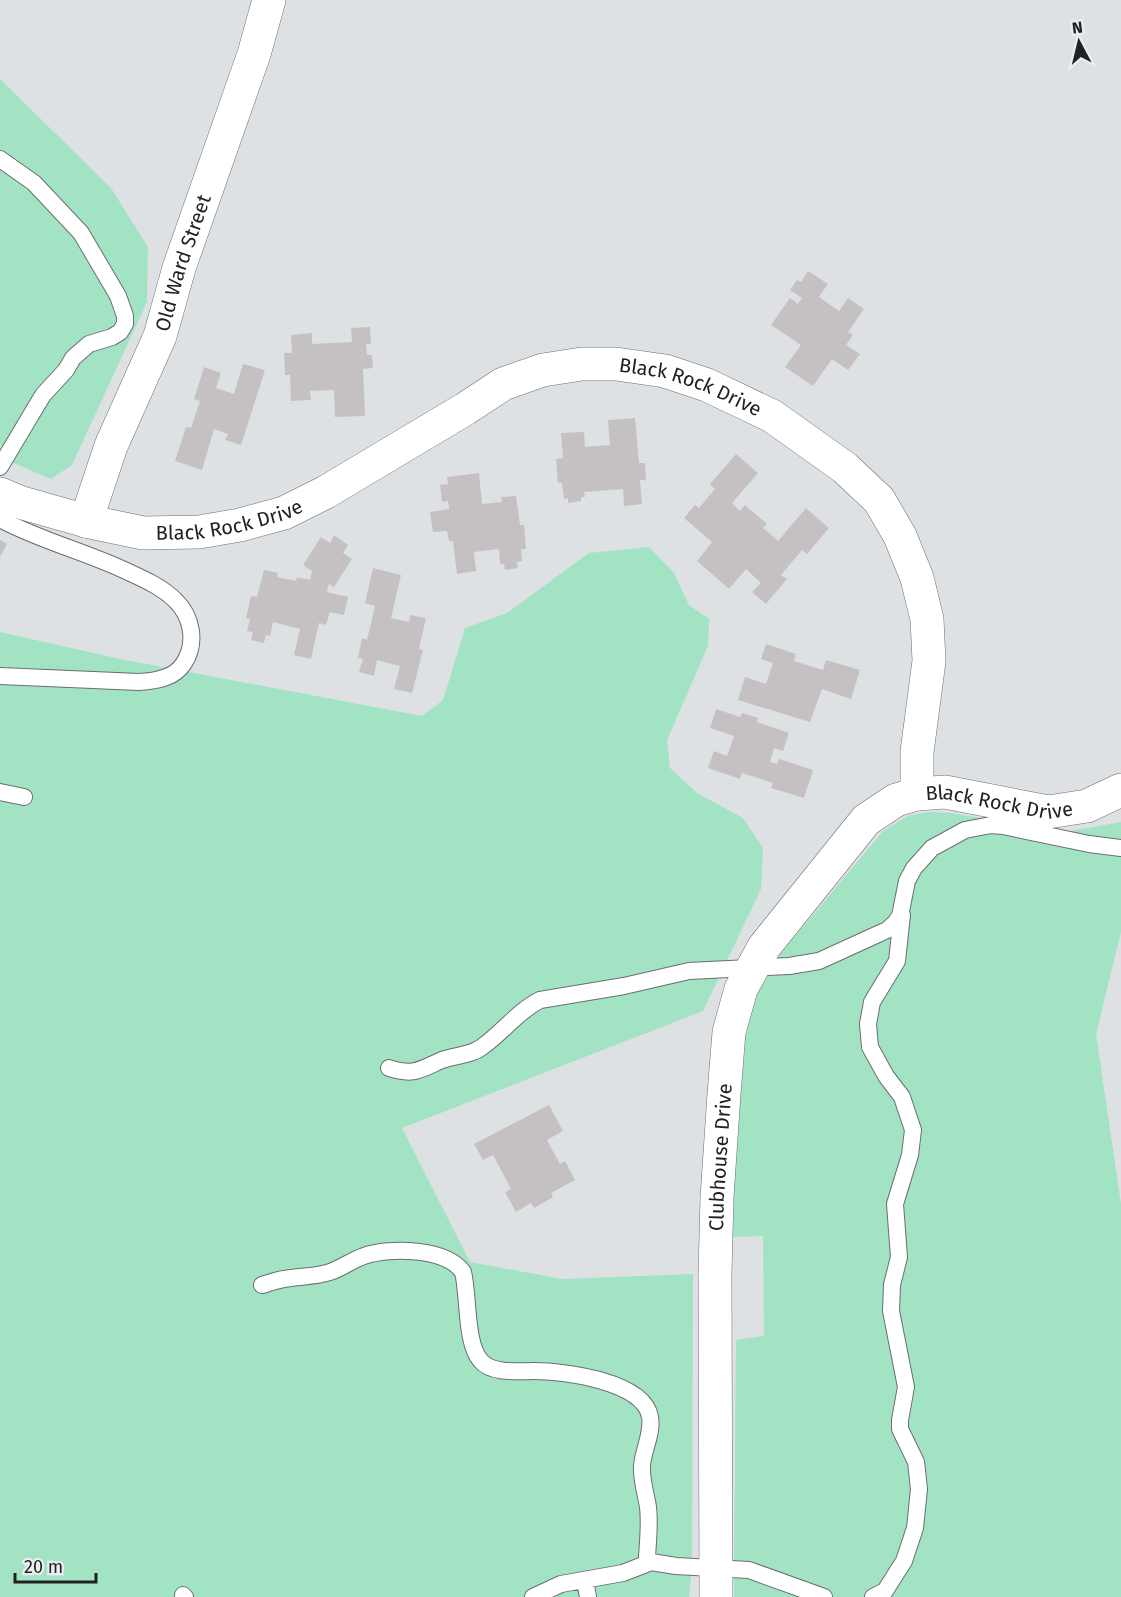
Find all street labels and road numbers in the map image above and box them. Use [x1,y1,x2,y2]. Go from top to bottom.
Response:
street label: Old Ward Street [150,191,216,334]
street label: Black Rock Drive [618,353,766,421]
street label: Black Rock Drive [156,494,306,545]
street label: Black Rock Drive [925,780,1075,824]
street label: Clubhouse Drive [704,1082,737,1231]

